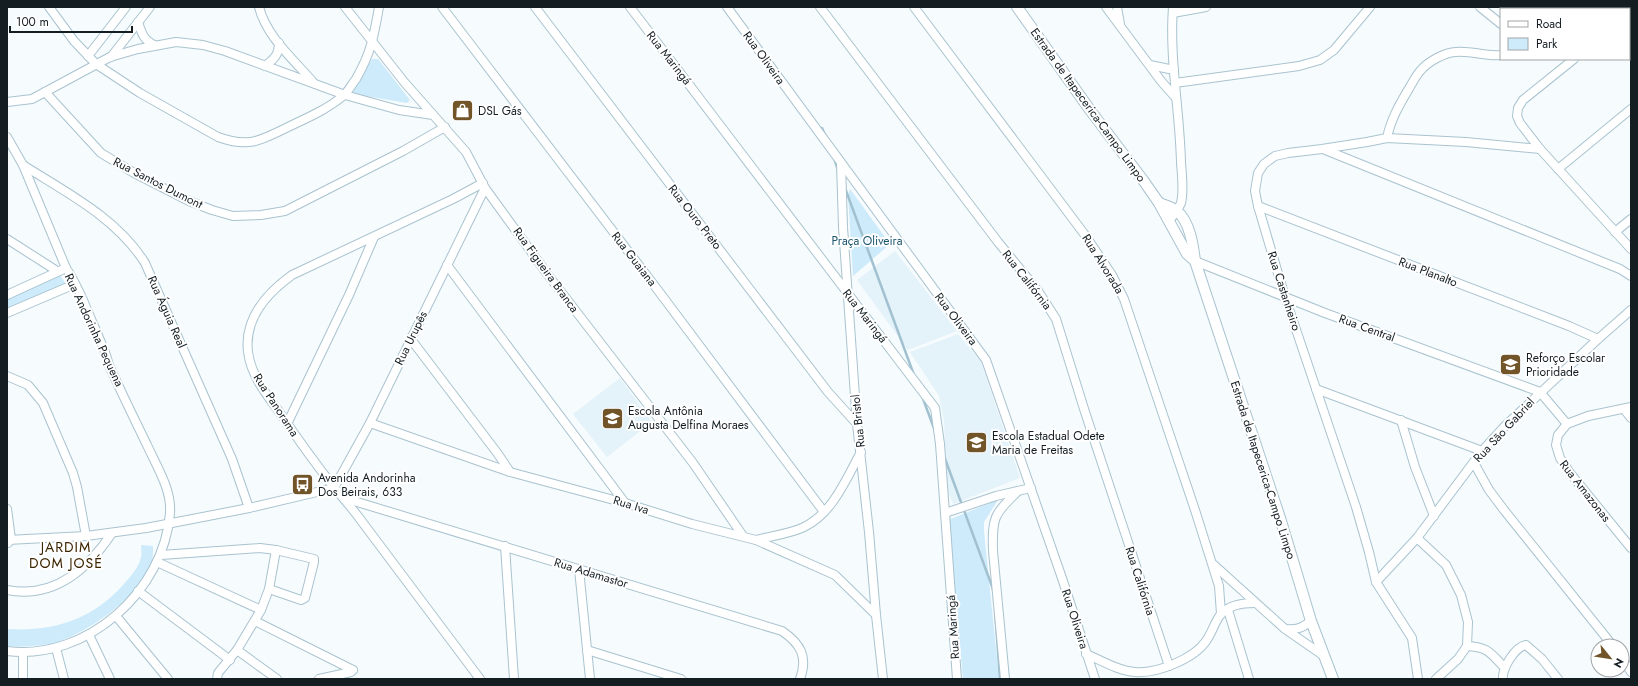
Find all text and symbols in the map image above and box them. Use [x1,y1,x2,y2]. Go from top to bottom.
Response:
scale bar [10,8,132,34]
legend [1500,8,1630,60]
text: 100 m [16,13,49,31]
text: Road [1536,15,1562,33]
street label: Estrada de Itapecerica-Campo Limpo [1026,24,1150,186]
street label: Rua Maringá [642,27,696,89]
street label: Rua Oliveira [738,28,790,89]
text: Park [1536,35,1558,53]
shop icon: DSL Gás [450,98,476,124]
place label: DSL Gás [478,102,522,120]
street label: Rua Santos Dumont [110,153,206,213]
street label: Rua Ouro Preto [664,181,726,254]
street label: Rua Figueira Branca [509,224,583,317]
street label: Rua Guaiana [607,228,661,290]
street label: Rua Alvorada [1078,231,1129,297]
park label: Praça Oliveira [832,232,903,250]
street label: Rua Califórnia [998,246,1056,314]
street label: Rua Castanheiro [1263,249,1305,333]
street label: Rua Planalto [1396,253,1460,292]
street label: Rua Andorinha Pequena [60,270,128,390]
street label: Rua Águia Real [143,273,191,351]
street label: Rua Maringá [838,285,892,347]
street label: Rua Oliveira [930,289,982,349]
street label: Rua Urupês [390,308,432,368]
street label: Rua Central [1336,310,1398,346]
place label: Reforço Escolar Prioridade [1526,349,1606,381]
school or university icon: Reforço Escolar Prioridade [1498,352,1524,378]
street label: Rua Panorama [249,370,303,440]
street label: Estrada de Itapecerica-Campo Limpo [1226,379,1301,562]
street label: Rua São Gabriel [1469,393,1539,467]
street label: Rua Bristol [846,394,870,448]
place label: Escola Antônia Augusta Delfina Moraes [628,402,749,434]
school or university icon: Escola Antônia Augusta Delfina Moraes [600,405,626,431]
place label: Escola Estadual Odete Maria de Freitas [992,427,1105,459]
school or university icon: Escola Estadual Odete Maria de Freitas [963,430,989,456]
street label: Rua Amazonas [1555,456,1615,526]
place label: Avenida Andorinha Dos Beirais, 633 [318,469,416,501]
bus stop icon: Avenida Andorinha Dos Beirais, 633 [289,472,315,498]
street label: Rua Iva [611,491,651,519]
district label: JARDIM DOM JOSÉ [29,537,103,573]
street label: Rua Califórnia [1120,544,1160,618]
street label: Rua Adamastor [552,553,631,593]
street label: Rua Oliveira [1057,587,1093,651]
street label: Rua Maringá [942,594,964,660]
north arrow [1590,638,1630,678]
text: N [1610,655,1628,671]

